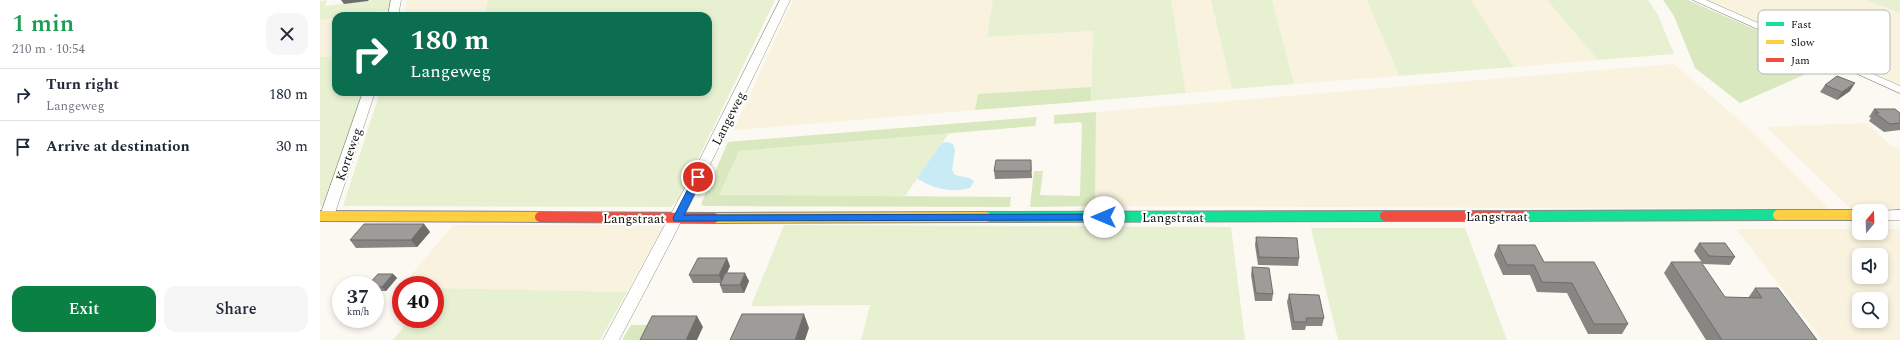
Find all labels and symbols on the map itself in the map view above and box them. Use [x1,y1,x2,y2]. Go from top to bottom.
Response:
legend [1758,10,1890,74]
text: Fast [1791,16,1812,33]
text: Slow [1791,34,1815,51]
text: Jam [1791,52,1810,69]
street label: Langeweg [707,88,751,149]
street label: Korteweg [330,125,367,184]
pin [681,160,715,194]
position arrow [1083,196,1125,238]
north arrow [1852,204,1888,240]
street label: Langstraat [1466,207,1528,227]
street label: Langstraat [1142,208,1204,228]
street label: Langstraat [603,209,665,229]
speed limit sign: 40 [392,276,444,328]

